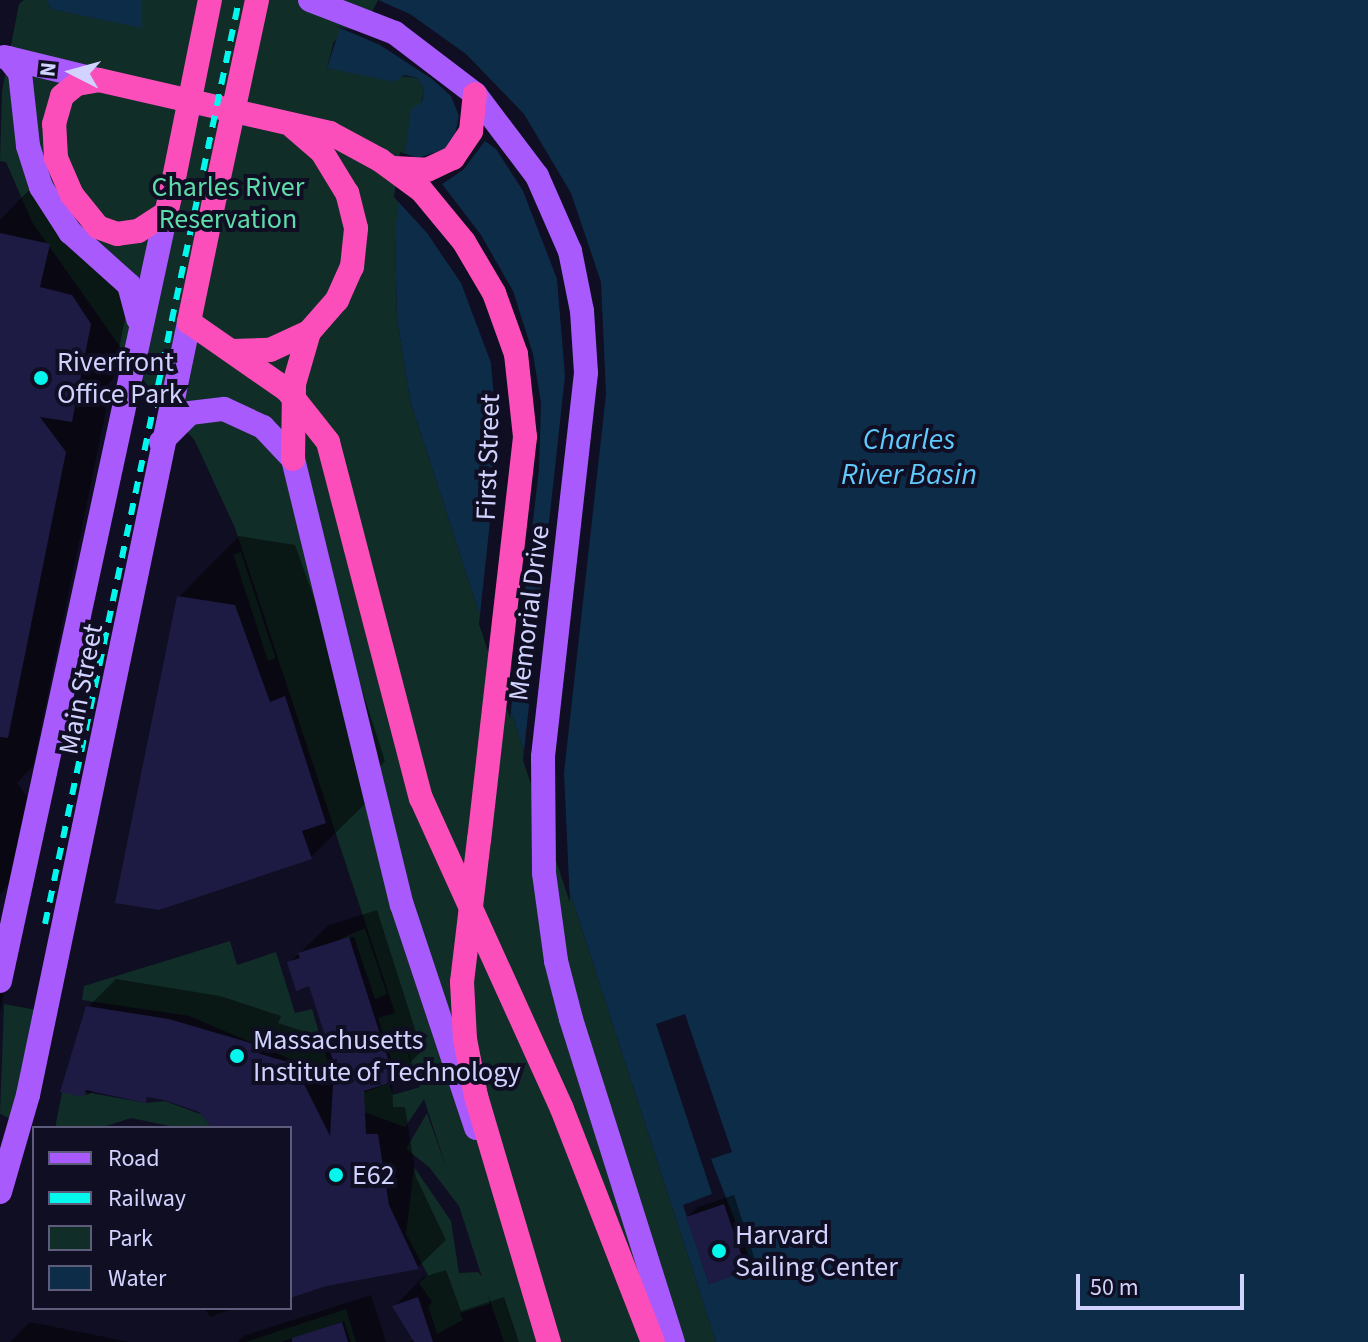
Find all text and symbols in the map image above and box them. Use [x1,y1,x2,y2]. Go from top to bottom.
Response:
north arrow [32,32,112,112]
text: N [31,61,65,78]
park label: Charles River Reservation [152,170,304,236]
place label: Riverfront Office Park [57,345,183,411]
marker: Riverfront Office Park [32,369,50,387]
street label: First Street [469,393,507,521]
water label: Charles River Basin [841,422,977,492]
street label: Memorial Drive [502,523,556,703]
street label: Main Street [52,621,110,757]
place label: Massachusetts Institute of Technology [253,1023,521,1089]
marker: Massachusetts Institute of Technology [228,1047,246,1065]
legend [32,1126,292,1310]
text: Road [108,1141,160,1176]
place label: E62 [352,1158,395,1192]
marker: E62 [327,1166,345,1184]
text: Railway [108,1181,186,1216]
place label: Harvard Sailing Center [735,1218,898,1284]
text: Park [108,1221,153,1256]
marker: Harvard Sailing Center [710,1242,728,1260]
scale bar [1080,1258,1248,1308]
text: Water [108,1261,166,1296]
text: 50 m [1090,1270,1139,1305]

